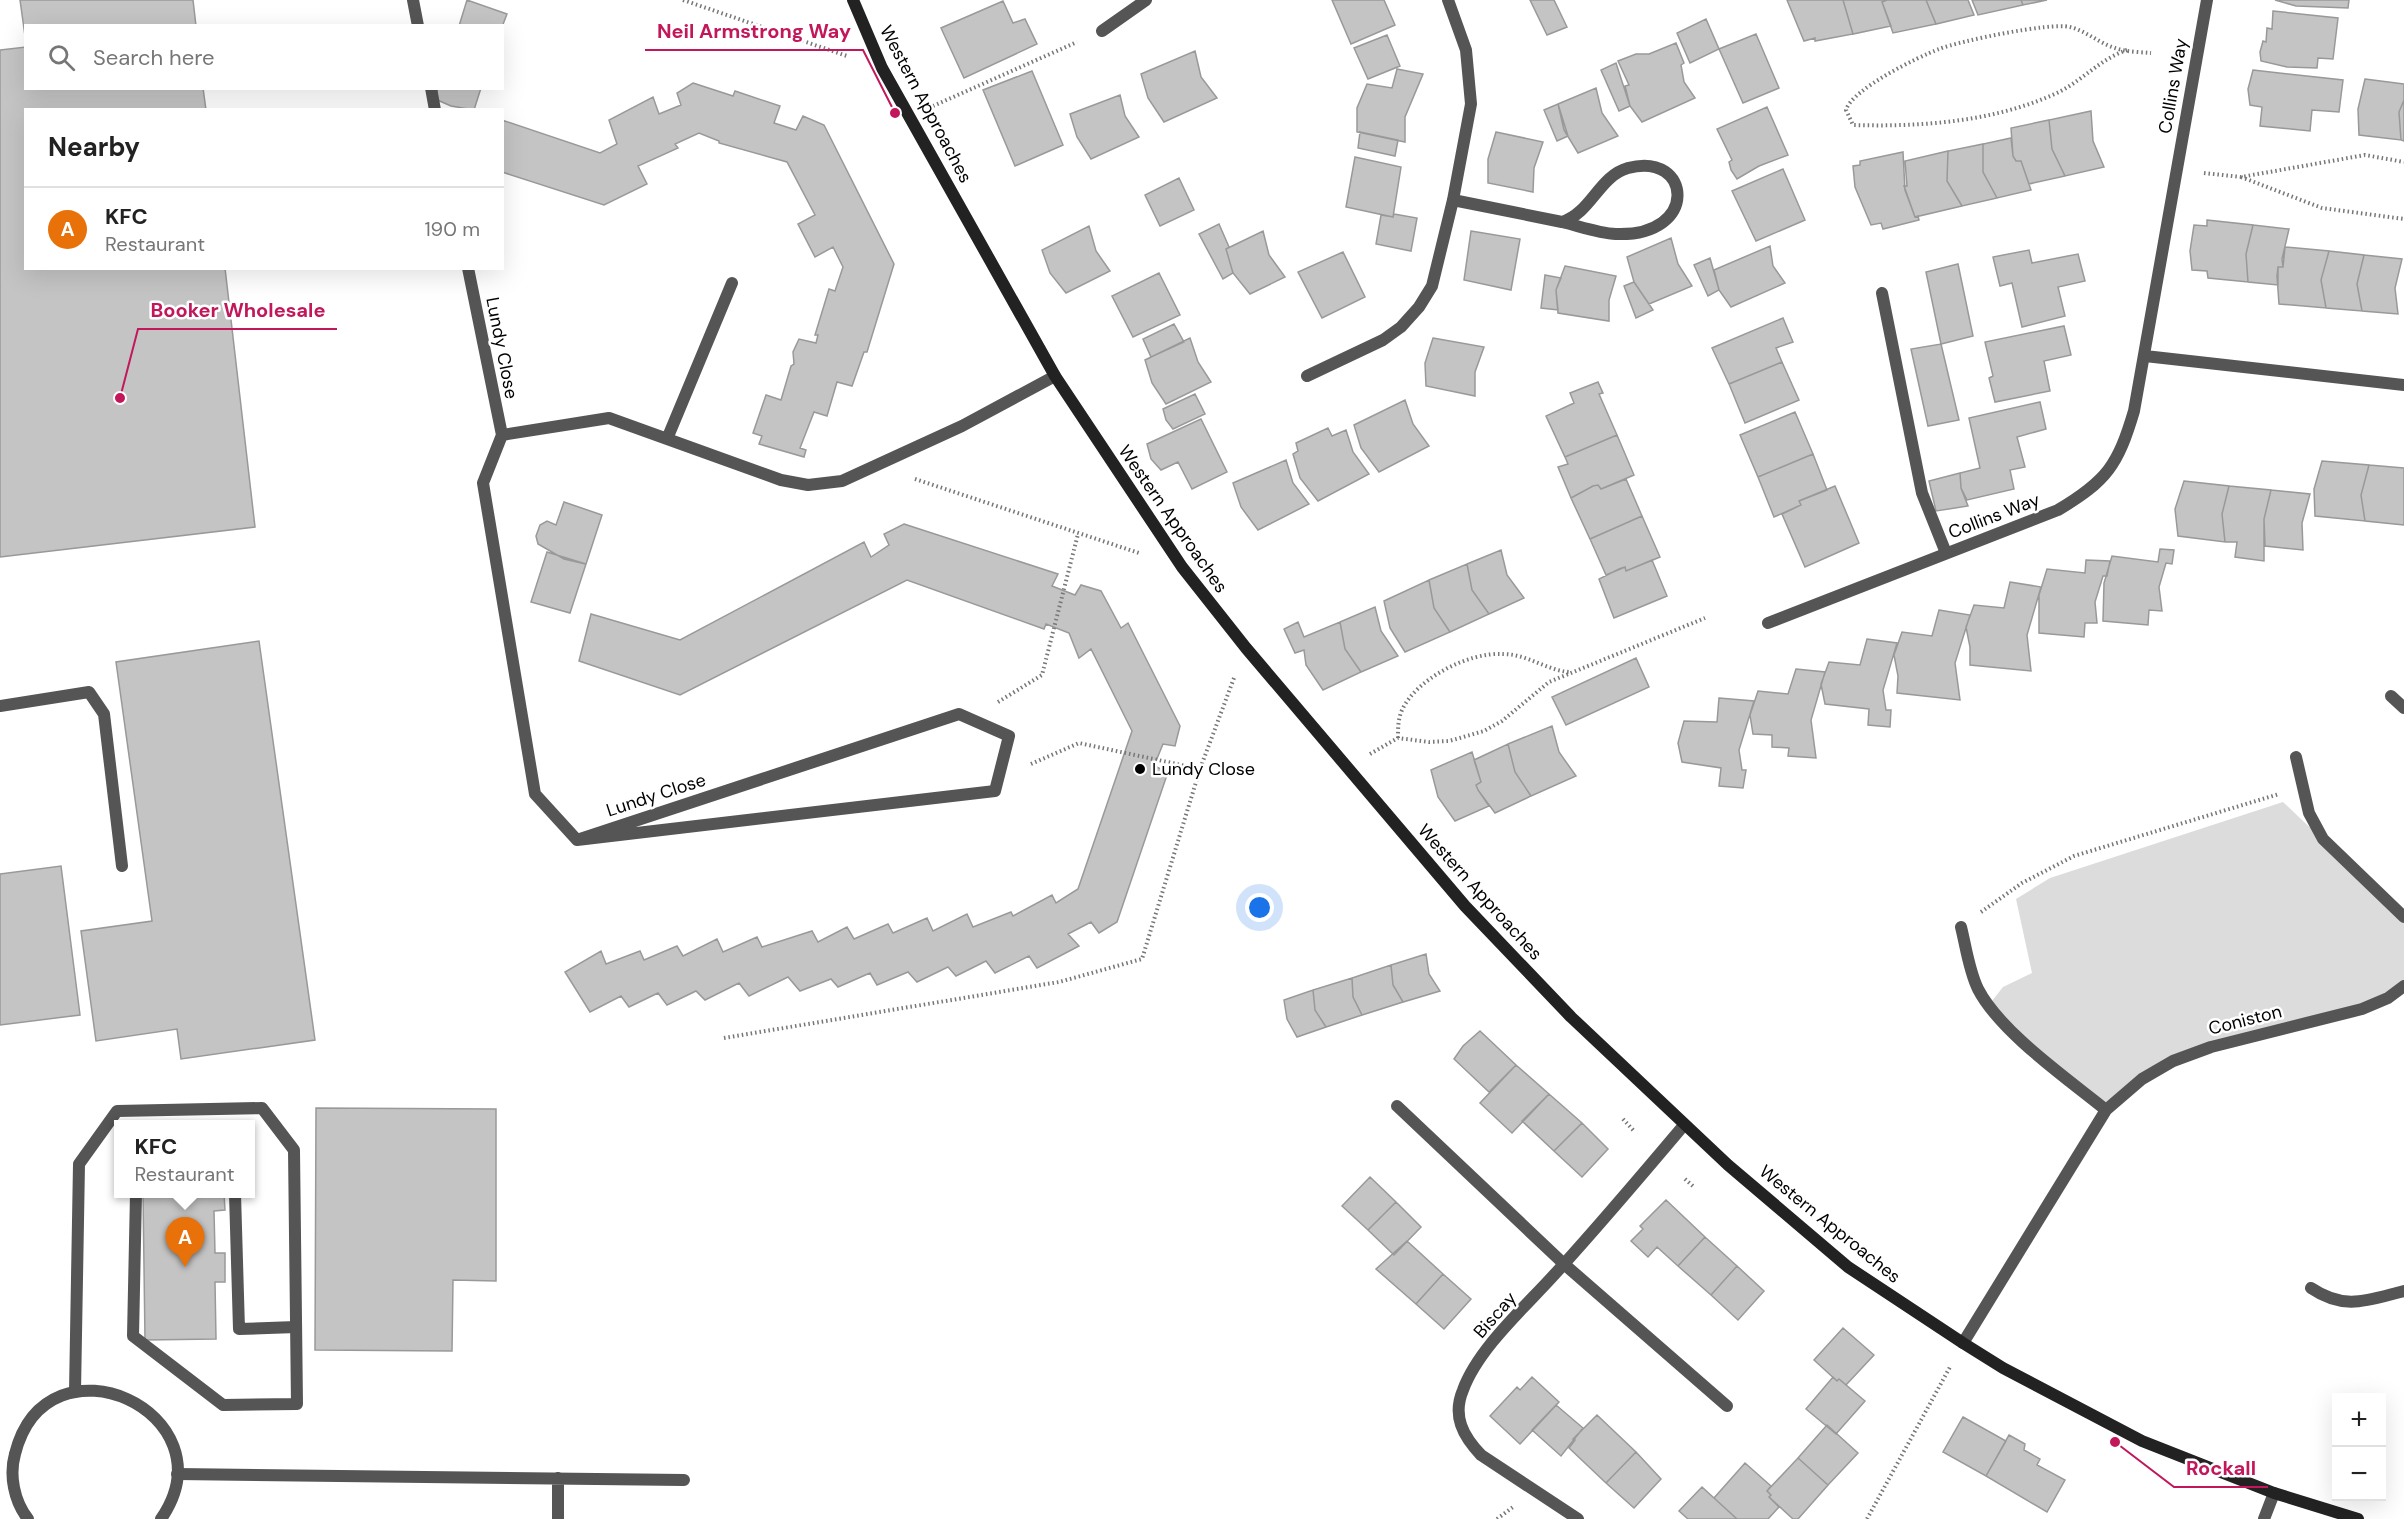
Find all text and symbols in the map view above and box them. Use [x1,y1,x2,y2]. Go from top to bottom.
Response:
callout: Neil Armstrong Way [645,12,863,50]
text: Neil Armstrong Way [657,18,851,44]
street label: Western Approaches [874,21,978,187]
search box [24,24,504,90]
street label: Collins Way [2153,37,2193,135]
icon: search [45,41,78,74]
text: Search here [93,43,214,72]
text: Nearby [48,130,140,164]
text: KFC [105,202,148,231]
text: A [60,216,75,242]
text: 190 m [424,216,480,242]
text: Restaurant [105,231,205,257]
callout: Booker Wholesale [138,291,337,329]
street label: Lundy Close [480,295,524,401]
text: Booker Wholesale [151,297,325,323]
street label: Western Approaches [1113,440,1233,598]
street label: Collins Way [1945,488,2043,544]
place label: Lundy Close [1152,757,1255,781]
marker: Lundy Close [1133,762,1147,776]
street label: Lundy Close [603,768,709,822]
street label: Western Approaches [1412,819,1548,965]
your location [1245,893,1274,922]
street label: Coniston [2206,999,2284,1041]
popup [114,1120,255,1198]
text: KFC [134,1132,177,1161]
street label: Western Approaches [1754,1159,1906,1289]
text: Restaurant [134,1161,235,1187]
pin: A [166,1218,204,1267]
street label: Biscay [1468,1287,1522,1343]
map controls [2332,1393,2386,1501]
button: + [2332,1393,2386,1447]
button: − [2332,1447,2386,1501]
callout: Rockall [2174,1449,2268,1487]
text: Rockall [2186,1455,2256,1481]

